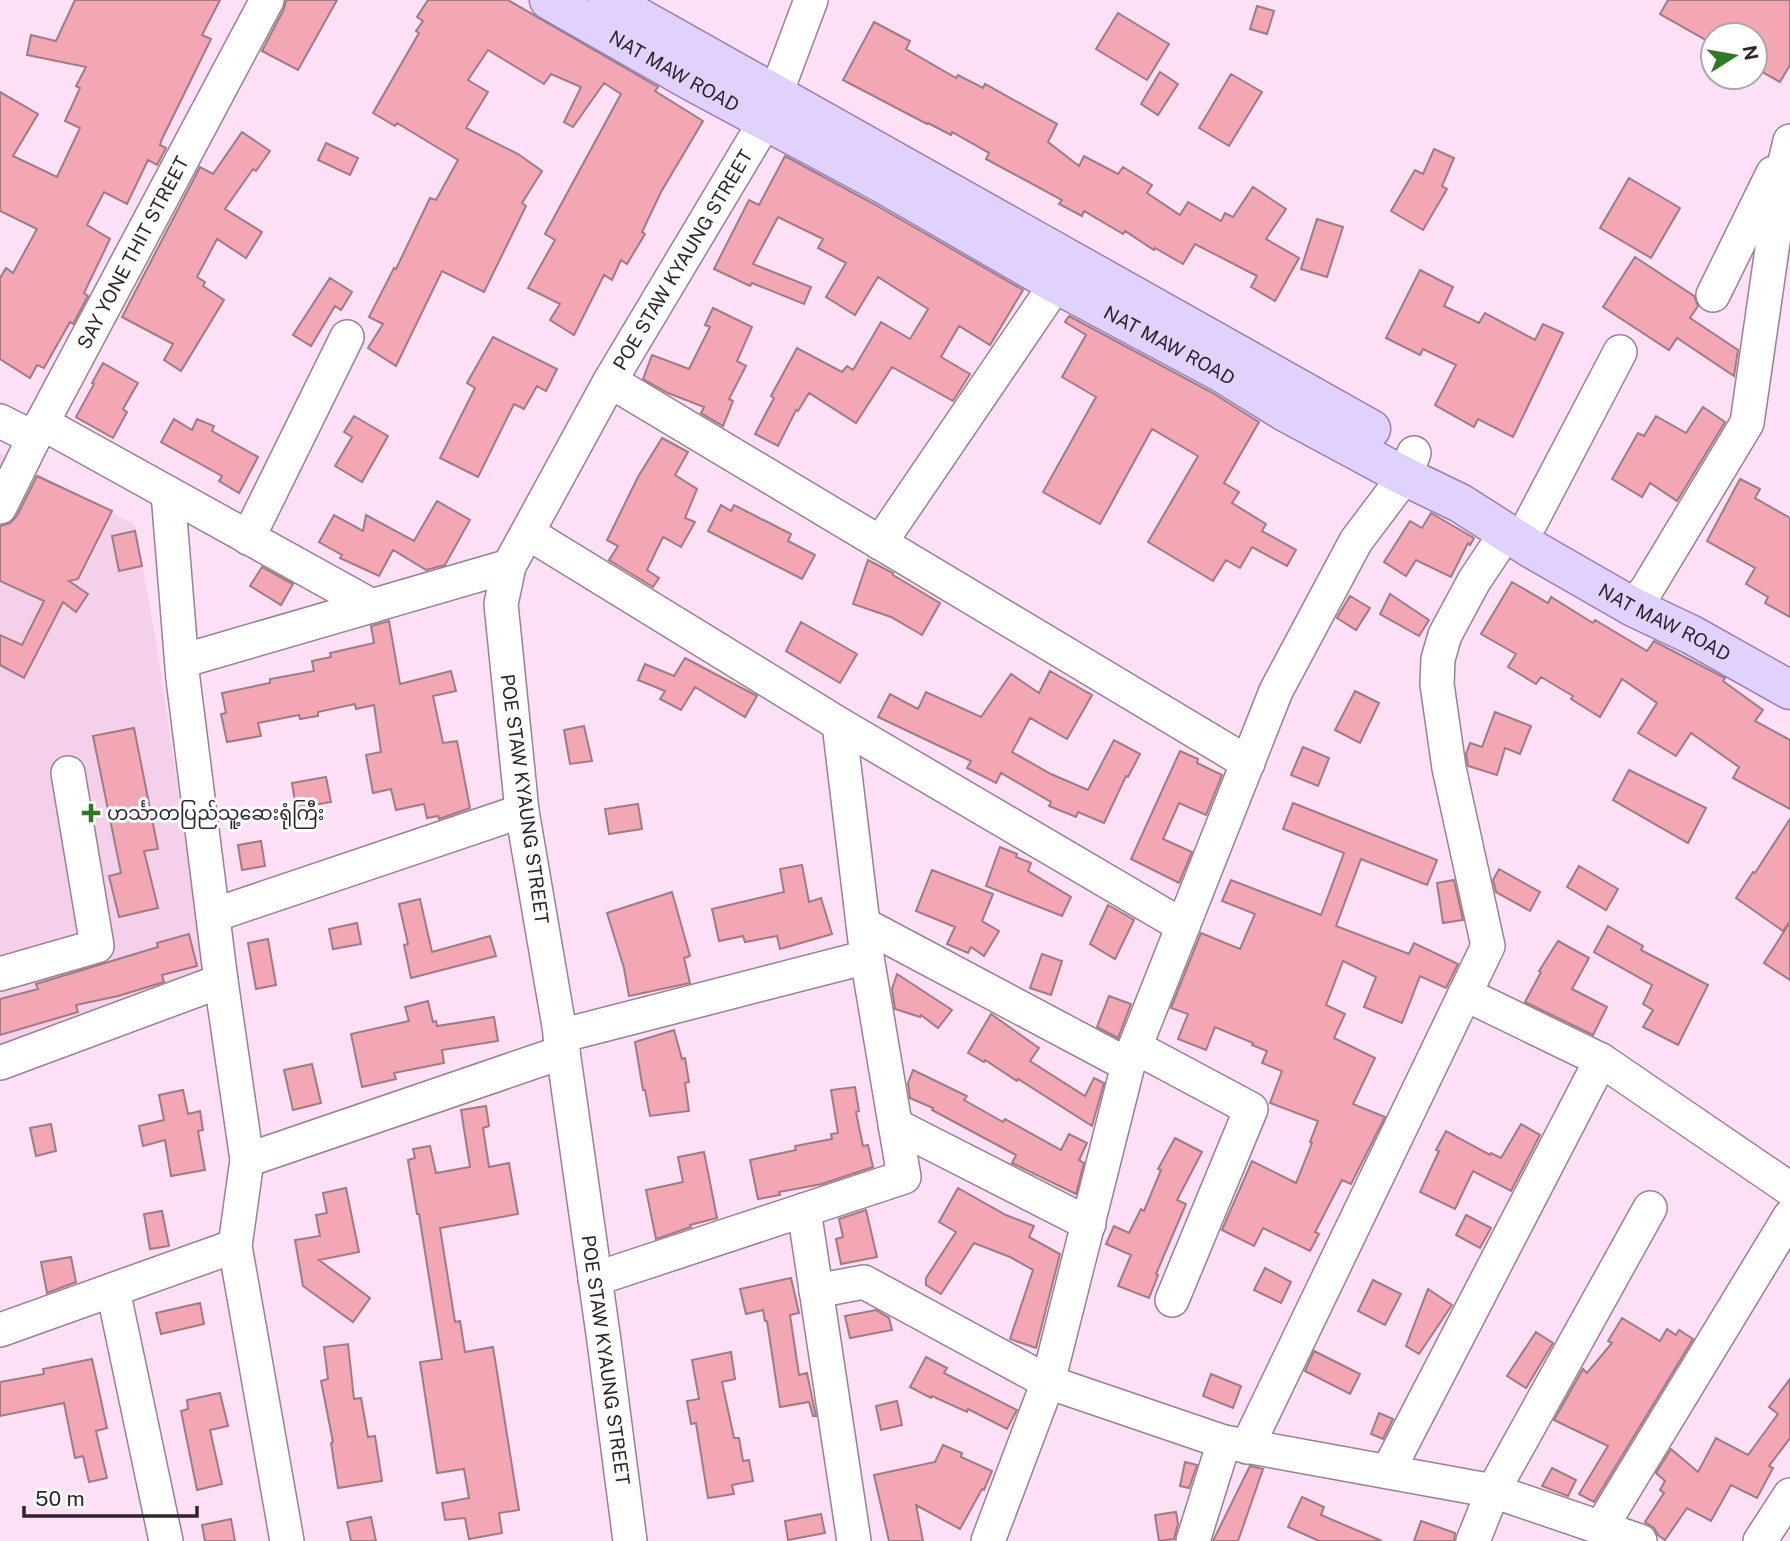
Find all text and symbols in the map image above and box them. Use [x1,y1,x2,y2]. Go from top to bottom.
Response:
north arrow [1699,21,1769,91]
street label: NAT MAW ROAD [605,26,743,116]
text: N [1738,43,1763,62]
street label: POE STAW KYAUNG STREET [608,146,757,374]
street label: SAY YONE THIT STREET [72,152,193,353]
street label: NAT MAW ROAD [1100,301,1239,389]
street label: NAT MAW ROAD [1595,579,1735,665]
street label: POE STAW KYAUNG STREET [497,672,553,926]
place label: ဟင်္သာတပြည်သူ့ဆေးရုံကြီး [107,799,324,830]
marker: ဟင်္သာတပြည်သူ့ဆေးရုံကြီး [81,803,101,823]
street label: POE STAW KYAUNG STREET [578,1233,634,1487]
scale bar [24,1474,198,1518]
text: 50 m [35,1486,85,1511]

